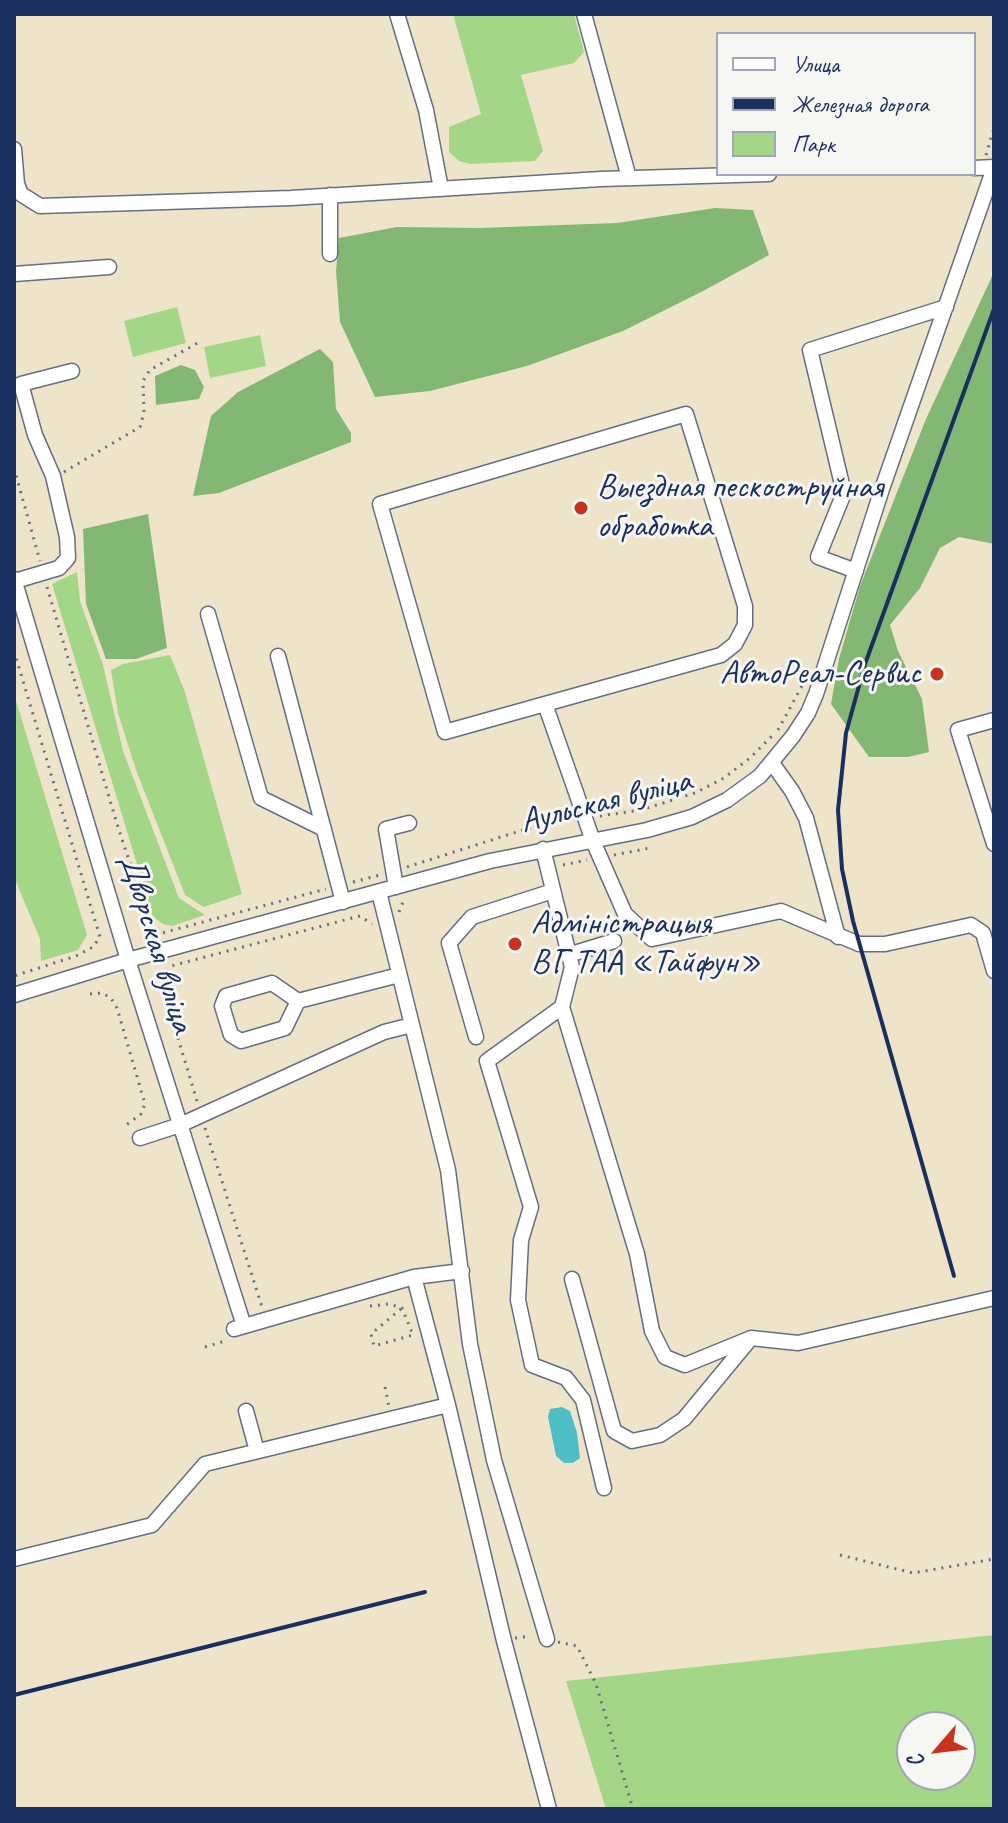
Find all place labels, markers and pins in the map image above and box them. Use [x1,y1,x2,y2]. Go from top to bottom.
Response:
place label: Выездная пескоструйная обработка [597,468,883,548]
marker: Выездная пескоструйная обработка [572,499,590,517]
place label: АвтоРеал-Сервис [720,654,921,694]
marker: АвтоРеал-Сервис [928,665,946,683]
place label: Адміністрацыя ВГ ТАА «Тайфун» [531,904,761,984]
marker: Адміністрацыя ВГ ТАА «Тайфун» [506,935,524,953]

